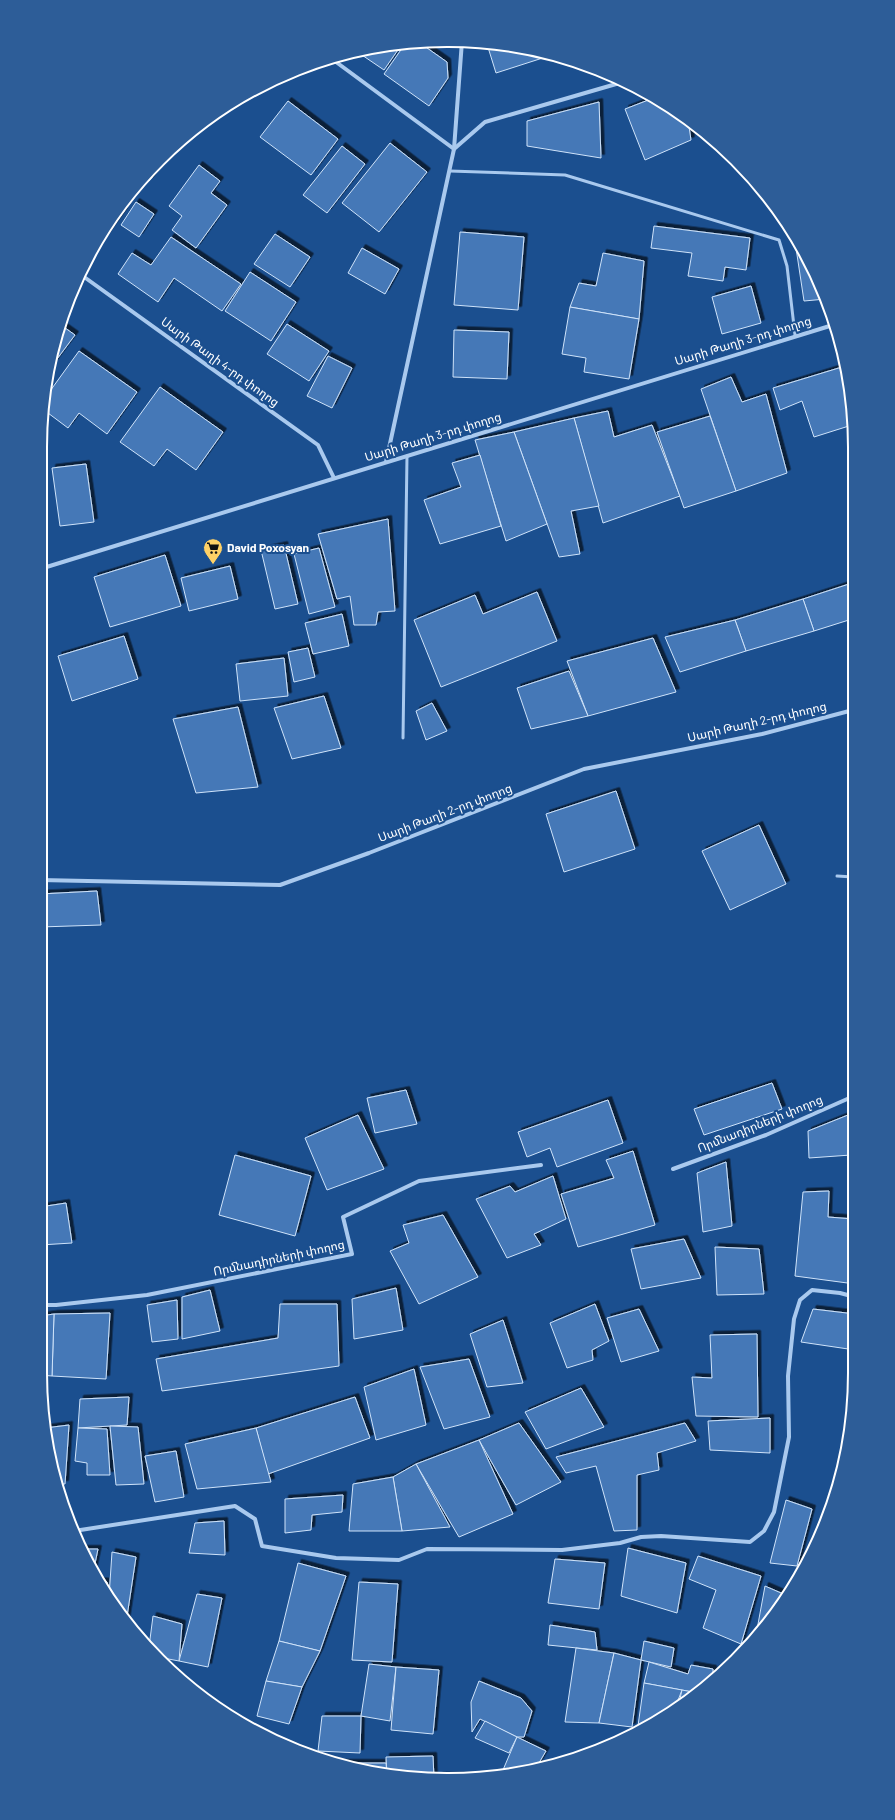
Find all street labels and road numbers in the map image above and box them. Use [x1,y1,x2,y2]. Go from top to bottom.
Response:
street label: Սարի Թաղի 3-րդ փողոց [673,313,813,368]
street label: Սարի Թաղի 4-րդ փողոց [158,314,282,410]
street label: Սարի Թաղի 3-րդ փողոց [363,409,503,464]
street label: Սարի Թաղի 2-րդ փողոց [686,698,828,745]
street label: Սարի Թաղի 2-րդ փողոց [376,780,514,845]
street label: Որմնադիրների փողոց [695,1091,825,1156]
street label: Որմնադիրների փողոց [212,1236,346,1279]

